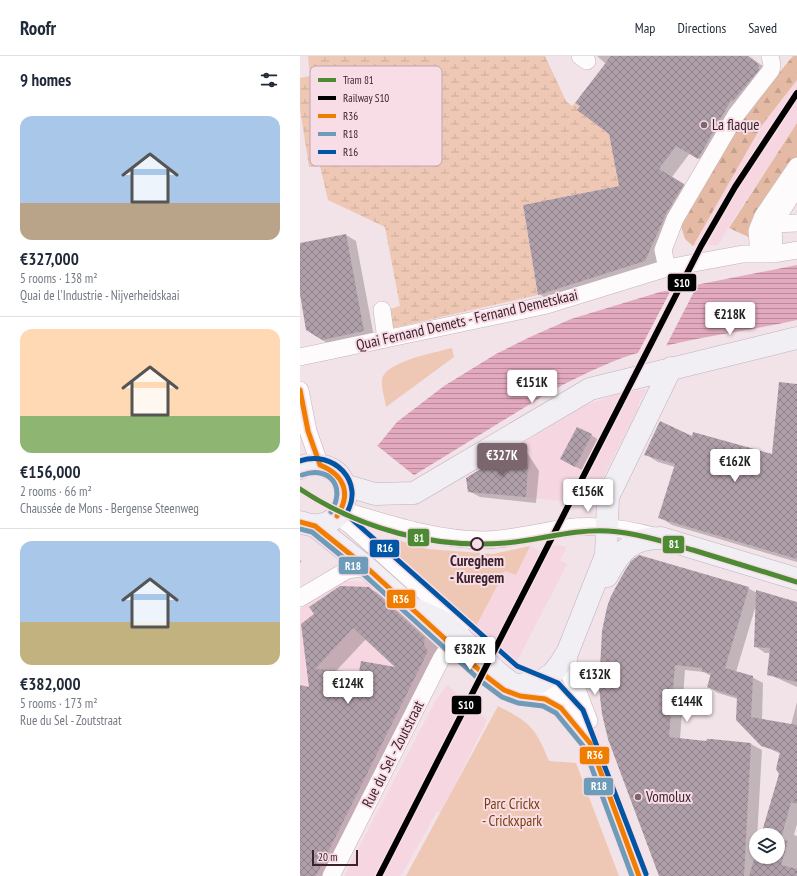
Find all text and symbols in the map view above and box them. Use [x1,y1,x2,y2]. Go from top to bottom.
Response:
text: Roofr [20,16,56,40]
text: Map [635,19,655,37]
text: Directions [677,19,726,37]
text: Saved [748,19,777,37]
legend [310,66,442,166]
text: 9 homes [20,69,71,91]
icon: filters [258,69,280,91]
text: Tram 81 [343,73,374,87]
text: Railway S10 [343,91,389,105]
text: R36 [343,109,358,123]
place label: La flaque [712,115,759,134]
marker: La flaque [699,120,709,130]
text: R18 [343,127,358,141]
icon: home [114,142,186,214]
text: R16 [343,145,358,159]
text: €327,000 [20,248,79,270]
text: 5 rooms · 138 m² [20,270,98,287]
line badge: S10 [667,273,697,292]
text: S10 [674,276,690,290]
street label: Quai Fernand Demets - Fernand Demetskaai [354,285,580,354]
text: Quai de l'Industrie - Nijverheidskaai [20,287,180,304]
pin: €218K [702,302,758,336]
text: €218K [714,306,746,323]
icon: home [114,355,186,427]
pin: €151K [504,370,560,404]
text: €151K [516,374,548,391]
pin: €327K [474,443,530,477]
text: €327K [486,447,518,464]
pin: €162K [707,449,763,483]
text: €162K [719,453,751,470]
text: €156,000 [20,461,81,483]
pin: €156K [560,479,616,513]
text: 2 rooms · 66 m² [20,483,92,500]
text: €156K [572,483,604,500]
text: Chaussée de Mons - Bergense Steenweg [20,500,199,517]
line badge: 81 [407,528,430,547]
text: 81 [414,531,424,545]
line badge: 81 [662,535,685,554]
marker: Cureghem - Kuregem [470,537,484,551]
text: 81 [669,537,679,551]
line badge: R16 [369,539,400,558]
text: R16 [377,541,393,555]
place label: Cureghem - Kuregem [450,551,504,587]
line badge: R18 [338,556,369,575]
text: R18 [345,559,361,573]
icon: home [114,567,186,639]
line badge: R36 [386,589,416,609]
text: R36 [393,592,409,606]
pin: €382K [442,637,498,671]
text: €382K [454,641,486,658]
pin: €132K [567,662,623,696]
text: €132K [579,666,611,683]
pin: €124K [320,671,376,705]
text: €382,000 [20,673,81,695]
text: €124K [332,675,364,692]
pin: €144K [659,689,715,723]
text: €144K [671,693,703,710]
text: 5 rooms · 173 m² [20,695,98,712]
line badge: S10 [451,695,482,715]
street label: Rue du Sel - Zoutstraat [357,697,428,810]
text: S10 [458,698,474,712]
text: Rue du Sel - Zoutstraat [20,712,122,729]
line badge: R36 [579,746,610,765]
text: R36 [587,748,603,762]
line badge: R18 [583,777,614,796]
text: R18 [591,779,607,793]
place label: Vomolux [645,787,691,806]
marker: Vomolux [633,792,643,802]
park label: Parc Crickx - Crickxpark [482,794,542,830]
map controls [749,828,785,864]
button: layers [749,828,785,864]
scale bar [312,848,358,867]
text: 20 m [318,850,337,864]

